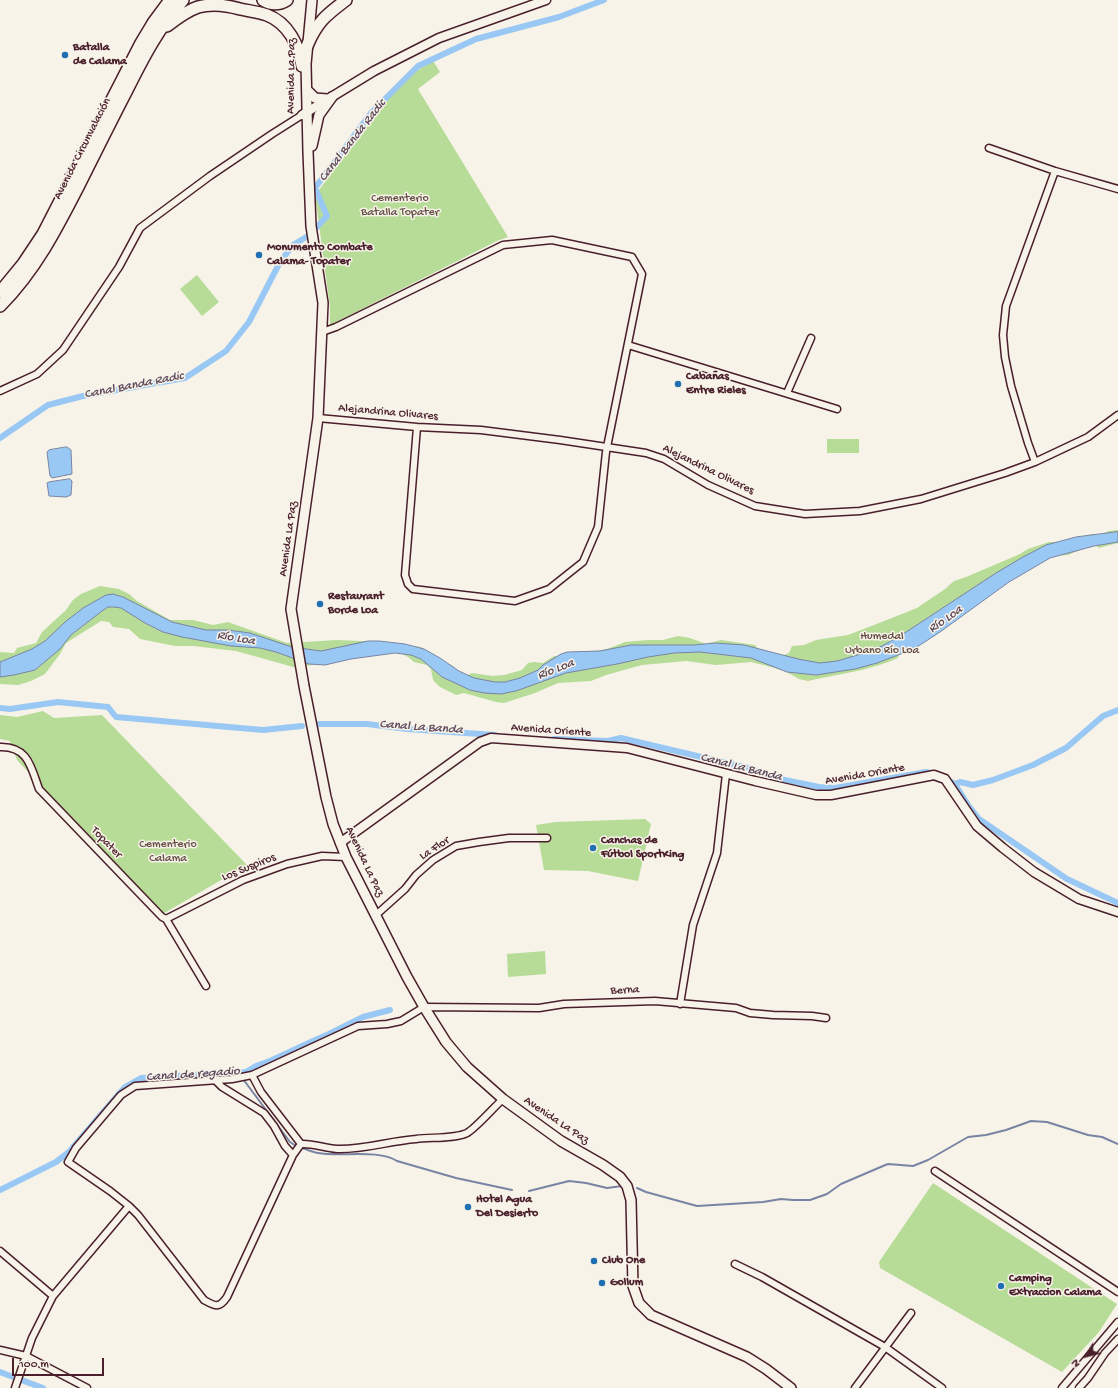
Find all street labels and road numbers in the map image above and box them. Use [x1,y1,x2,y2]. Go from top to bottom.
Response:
street label: Avenida La Paz [284,38,300,114]
street label: Avenida Circunvalación [51,96,115,202]
street label: Alejandrina Olivares [337,401,439,425]
street label: Alejandrina Olivares [660,442,756,498]
street label: Avenida La Paz [277,500,301,578]
street label: Avenida Oriente [510,721,592,741]
street label: Avenida Oriente [824,761,906,789]
street label: Topater [87,824,125,862]
street label: Avenida La Paz [341,825,387,899]
street label: La Flor [417,834,453,864]
street label: Los Suspiros [220,851,278,885]
street label: Berna [610,983,640,999]
street label: Avenida La Paz [521,1094,591,1148]

